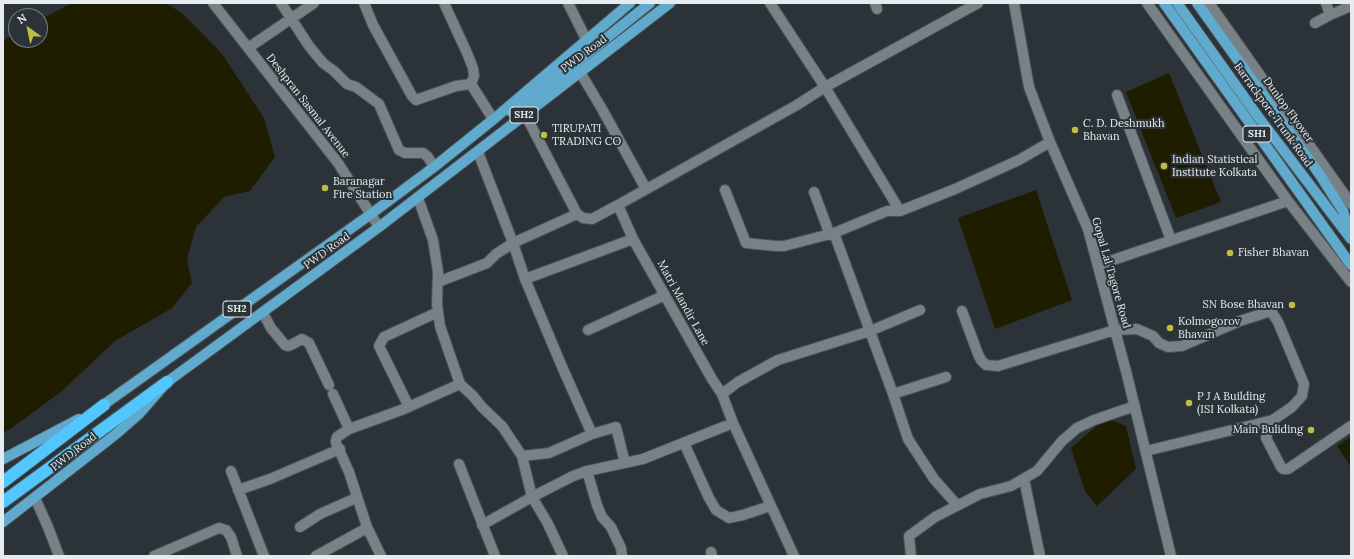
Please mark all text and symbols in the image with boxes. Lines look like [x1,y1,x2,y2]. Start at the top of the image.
north arrow [8,8,48,48]
text: N [15,11,29,27]
street label: PWD Road [558,32,610,76]
street label: Deshpran Sasmal Avenue [263,51,353,161]
street label: Barrackpore Trunk Road [1231,60,1315,170]
street label: Dunlop Flyover [1260,75,1316,145]
road number: SH2 [510,107,538,123]
place label: C. D. Deshmukh Bhavan [1083,117,1165,143]
place label: TIRUPATI TRADING CO [552,122,621,148]
marker: C. D. Deshmukh Bhavan [1070,125,1080,135]
road number: SH1 [1243,126,1271,142]
marker: TIRUPATI TRADING CO [539,130,549,140]
place label: Indian Statistical Institute Kolkata [1172,153,1258,179]
marker: Indian Statistical Institute Kolkata [1159,161,1169,171]
place label: Baranagar Fire Station [333,175,392,201]
marker: Baranagar Fire Station [320,183,330,193]
street label: Gopal Lal Tagore Road [1089,216,1133,330]
street label: PWD Road [301,230,353,272]
place label: Fisher Bhavan [1238,246,1309,260]
marker: Fisher Bhavan [1225,248,1235,258]
street label: Matri Mandir Lane [654,258,712,348]
place label: SN Bose Bhavan [1203,298,1284,312]
marker: SN Bose Bhavan [1287,300,1297,310]
road number: SH2 [223,301,251,317]
place label: Kolmogorov Bhavan [1178,315,1240,341]
marker: Kolmogorov Bhavan [1165,323,1175,333]
place label: P J A Building (ISI Kolkata) [1197,390,1265,416]
marker: P J A Building (ISI Kolkata) [1184,398,1194,408]
place label: Main Buliding [1233,423,1303,437]
marker: Main Buliding [1306,425,1316,435]
street label: PWD Road [49,430,99,474]

